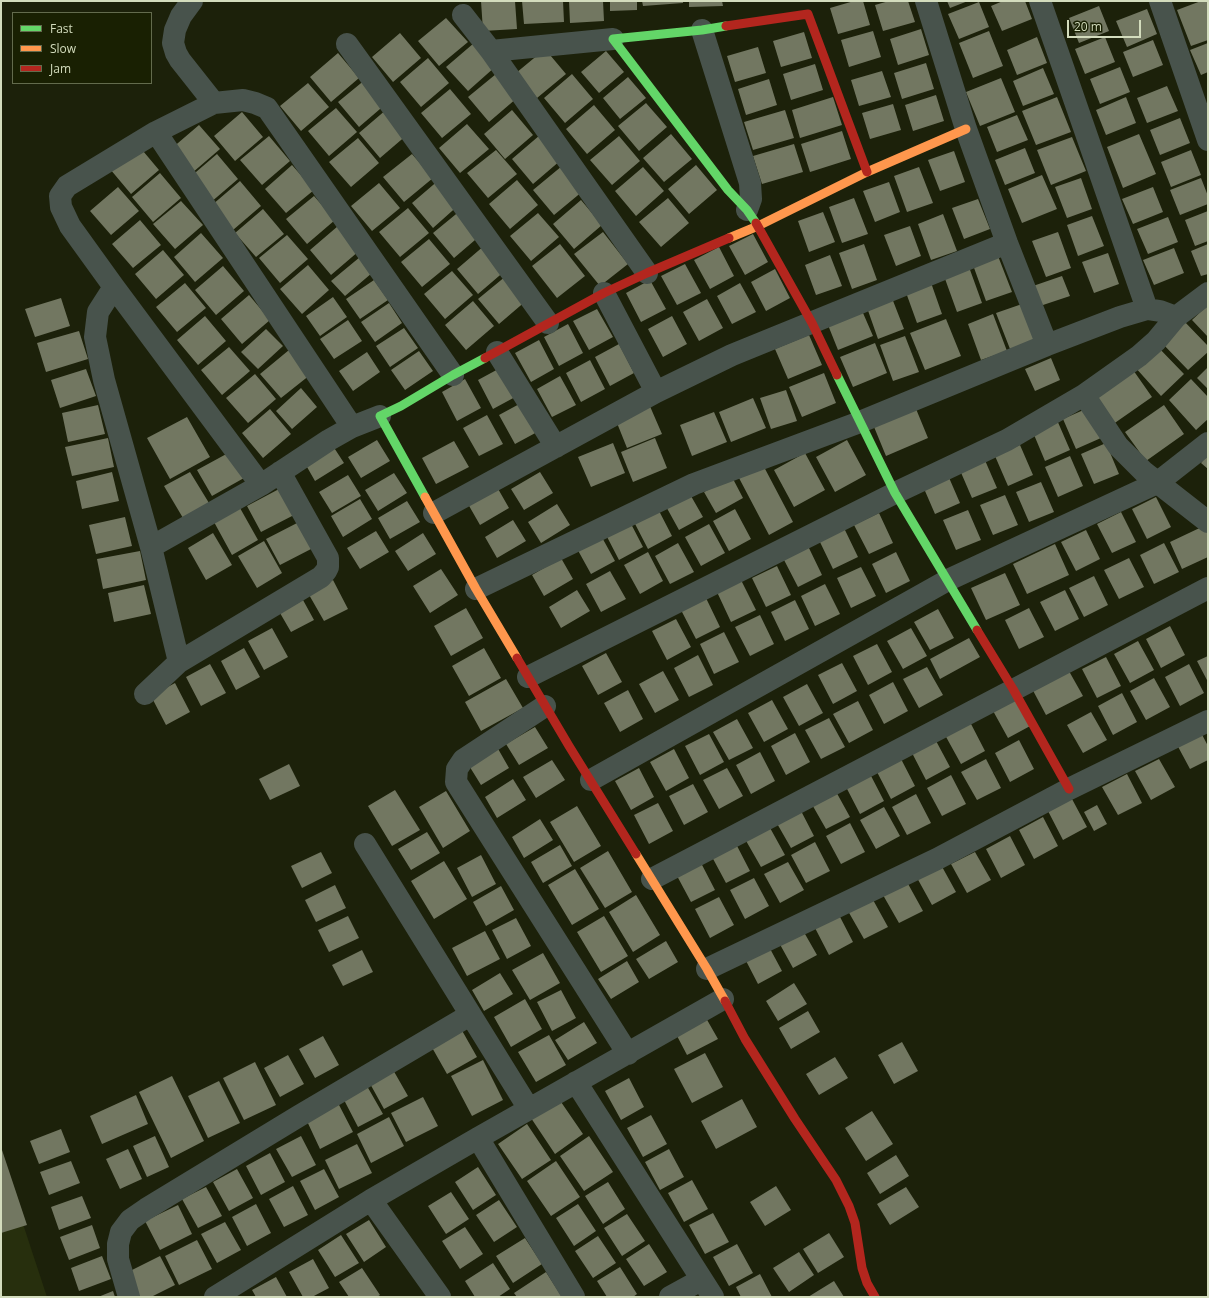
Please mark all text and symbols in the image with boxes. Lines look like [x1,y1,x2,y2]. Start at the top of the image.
legend [12,12,152,84]
scale bar [1069,12,1143,38]
text: 20 m [1074,18,1102,35]
text: Fast [50,20,73,37]
text: Slow [50,40,76,57]
text: Jam [50,60,71,77]

